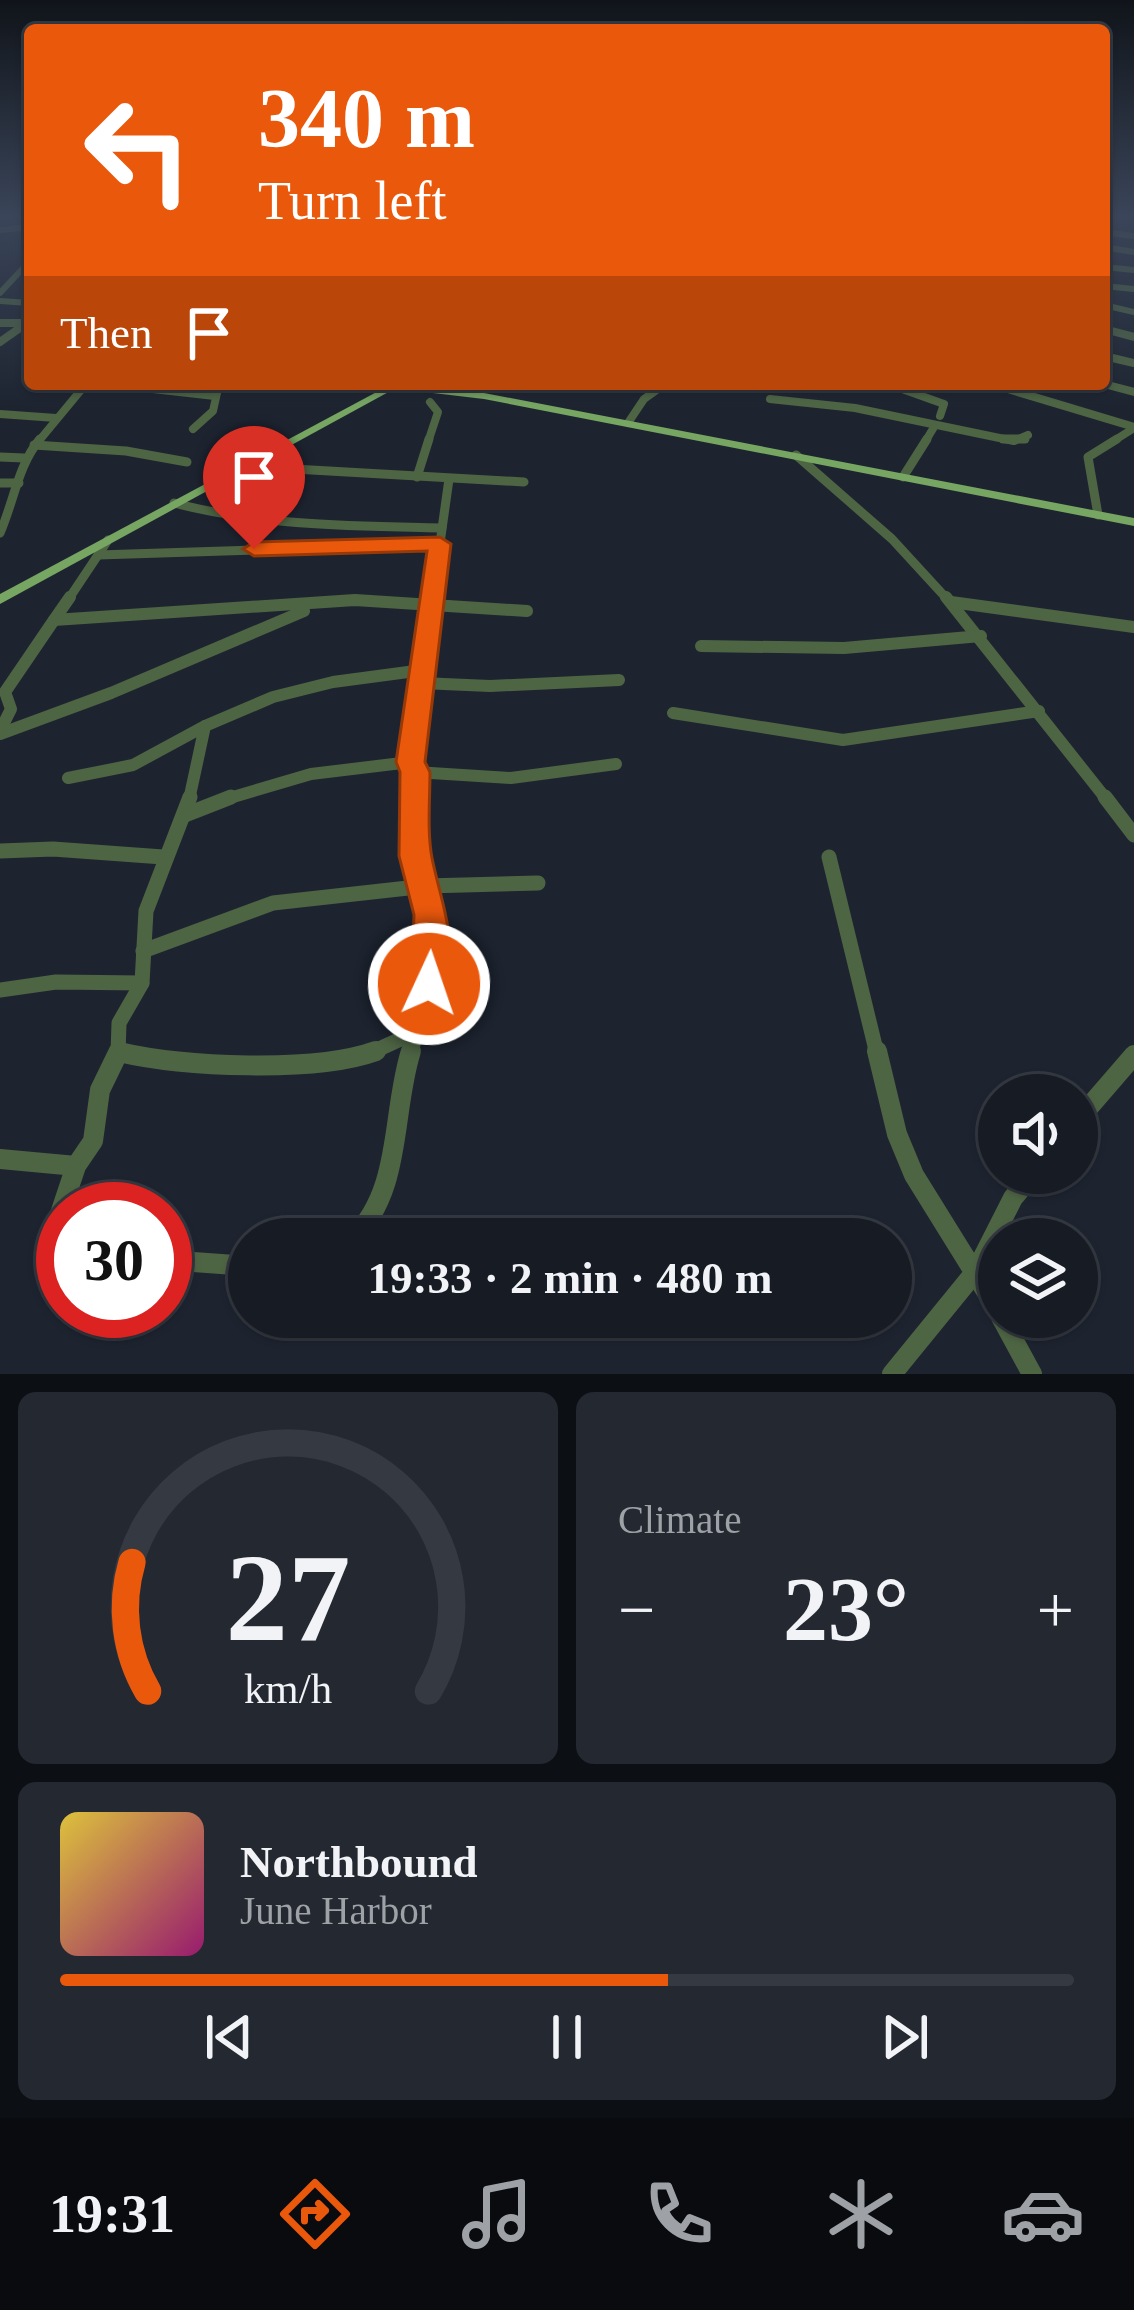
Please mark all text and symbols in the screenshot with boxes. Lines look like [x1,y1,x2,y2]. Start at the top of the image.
icon: left [60,72,216,228]
text: 340 m [258,72,475,165]
text: Turn left [258,171,447,231]
icon: arrive [176,300,242,366]
text: Then [60,308,152,358]
pin [203,426,305,549]
icon: arrive [221,444,287,510]
position arrow [366,921,492,1047]
map controls [978,1074,1098,1338]
button: sound [978,1074,1098,1194]
speed limit sign: 30 [36,1182,192,1338]
button: layers [978,1218,1098,1338]
text: 19:33 · 2 min · 480 m [368,1253,773,1303]
text: Climate [618,1498,741,1541]
text: 27 [226,1529,350,1667]
text: 23° [783,1560,909,1659]
text: − [618,1573,655,1646]
text: + [1037,1573,1074,1646]
text: km/h [244,1665,332,1712]
text: Northbound [240,1837,478,1887]
text: June Harbor [240,1889,432,1932]
icon: previous [196,2004,262,2070]
icon: pause [534,2004,600,2070]
icon: next [872,2004,938,2070]
icon: directions [273,2172,357,2256]
icon: music [455,2172,539,2256]
icon: phone [637,2172,721,2256]
icon: climate [819,2172,903,2256]
icon: car [1001,2172,1085,2256]
text: 19:31 [49,2184,175,2244]

